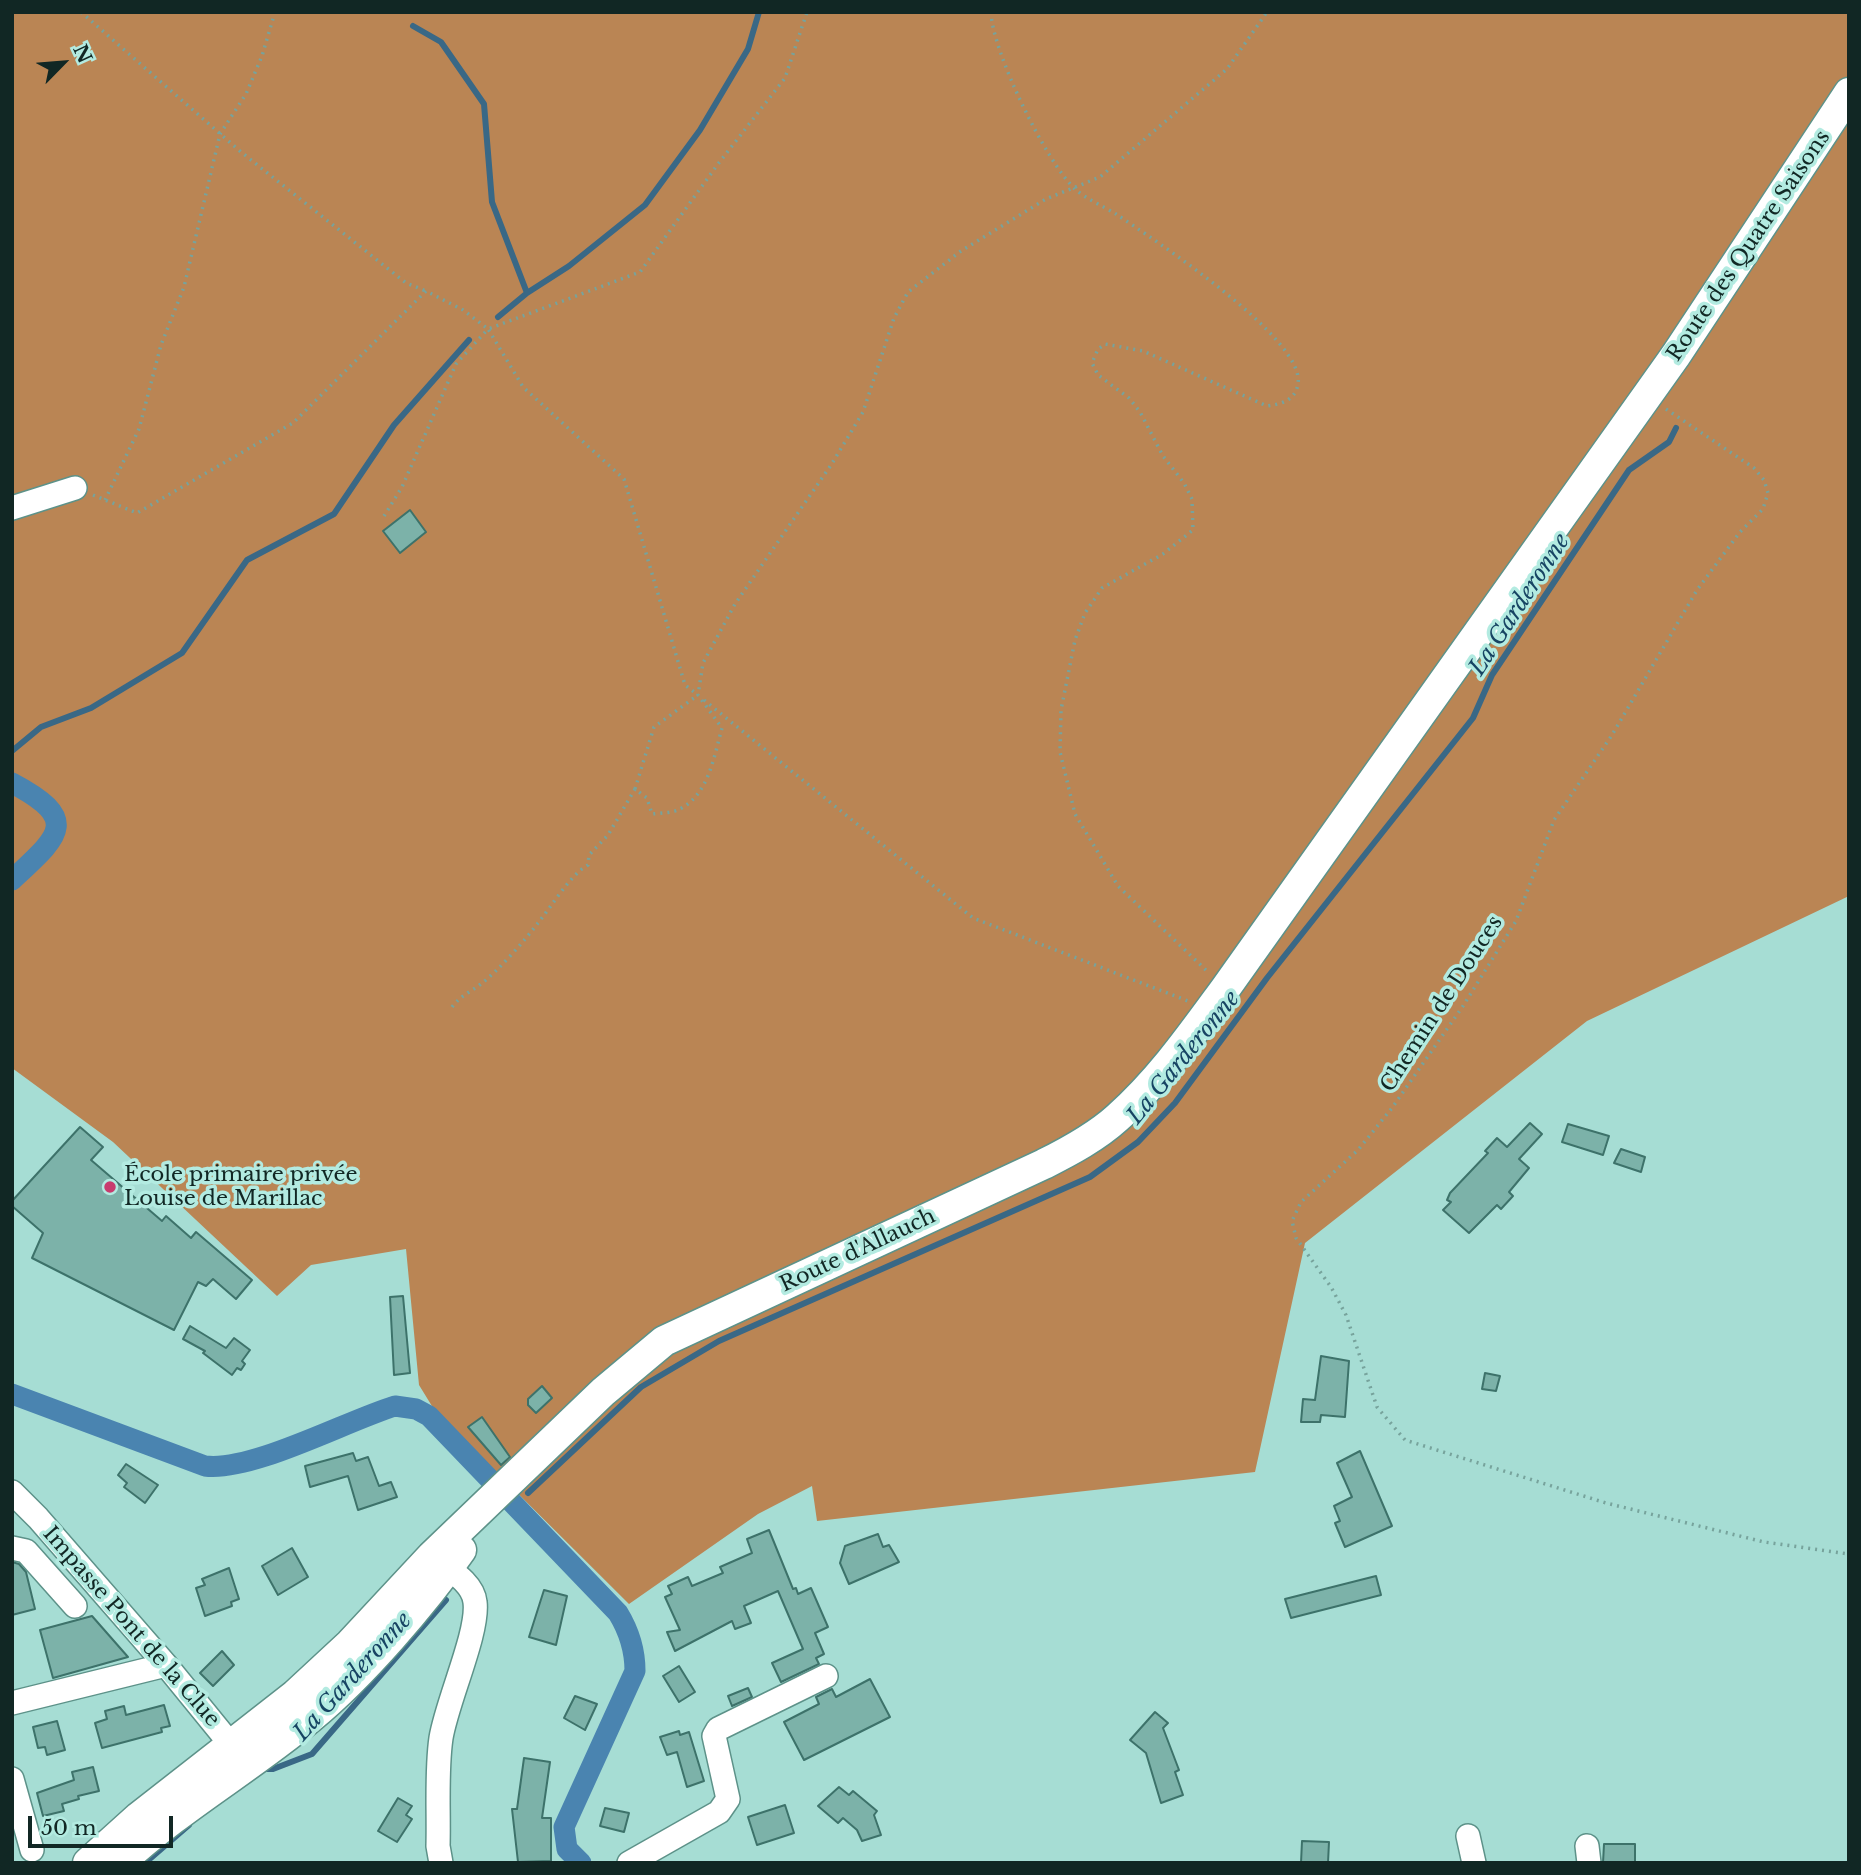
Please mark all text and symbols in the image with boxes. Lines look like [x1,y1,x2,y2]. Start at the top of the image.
north arrow [28,28,98,98]
text: N [68,41,97,67]
street label: Route des Quatre Saisons [1662,126,1836,366]
water label: La Garderonne [1464,529,1576,681]
street label: Chemin de Douces [1376,911,1508,1097]
water label: La Garderonne [1122,986,1246,1130]
place label: École primaire privée Louise de Marillac [124,1162,357,1212]
marker: École primaire privée Louise de Marillac [102,1179,118,1195]
street label: Route d'Allauch [776,1204,940,1298]
street label: Impasse Pont de la Clue [37,1522,225,1732]
water label: La Garderonne [288,1607,418,1747]
scale bar [32,1801,177,1845]
text: 50 m [41,1815,96,1841]

